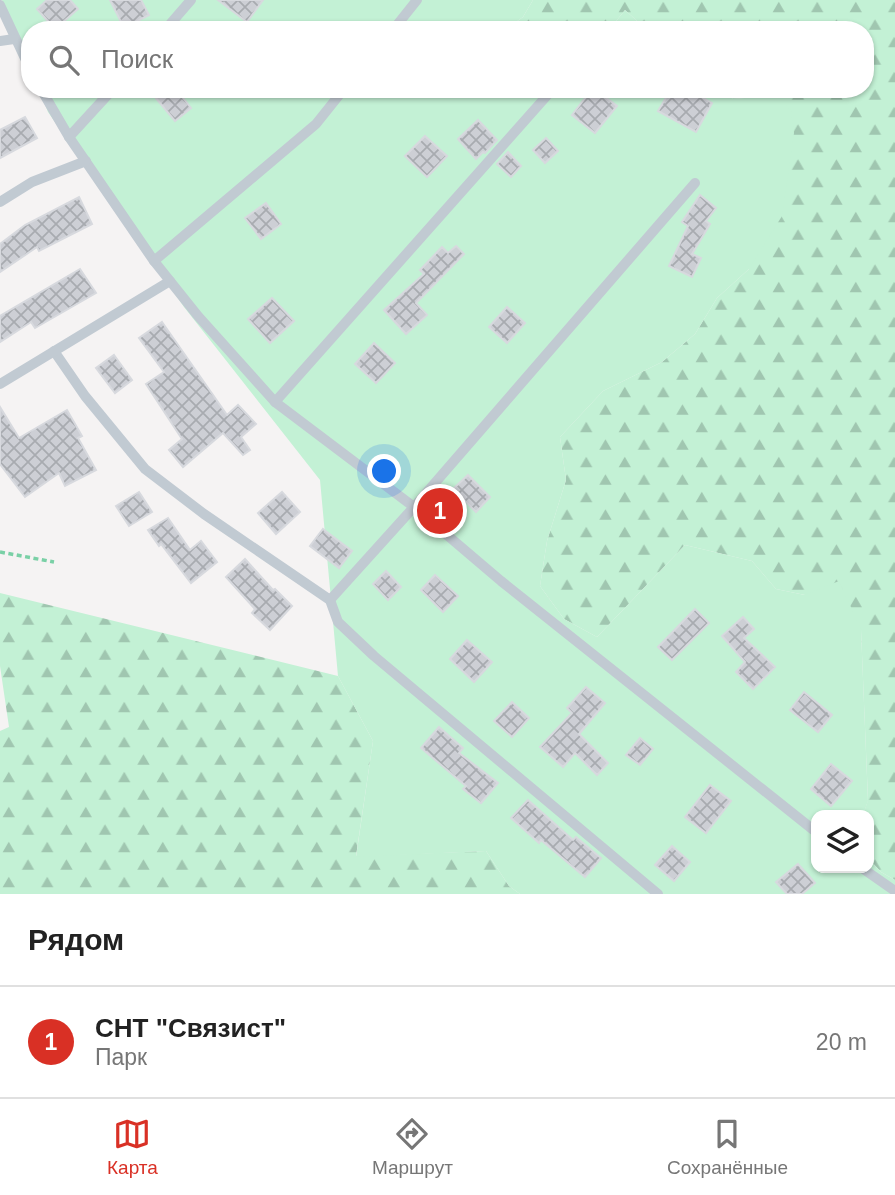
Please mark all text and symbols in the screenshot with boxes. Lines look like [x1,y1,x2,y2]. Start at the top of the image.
search box [21,21,874,98]
icon: search [45,41,83,79]
text: Поиск [101,44,173,74]
your location [367,454,401,488]
pin: 1 [417,485,463,537]
map controls [811,810,874,873]
button: layers [811,810,874,873]
text: Рядом [28,923,124,956]
text: СНТ "Связист" [95,1013,286,1043]
text: 1 [45,1029,57,1055]
text: 20 m [816,1029,867,1055]
text: Парк [95,1044,147,1070]
tab: Карта [107,1115,158,1179]
tab: Маршрут [372,1115,453,1179]
tab: Сохранённые [667,1115,788,1179]

